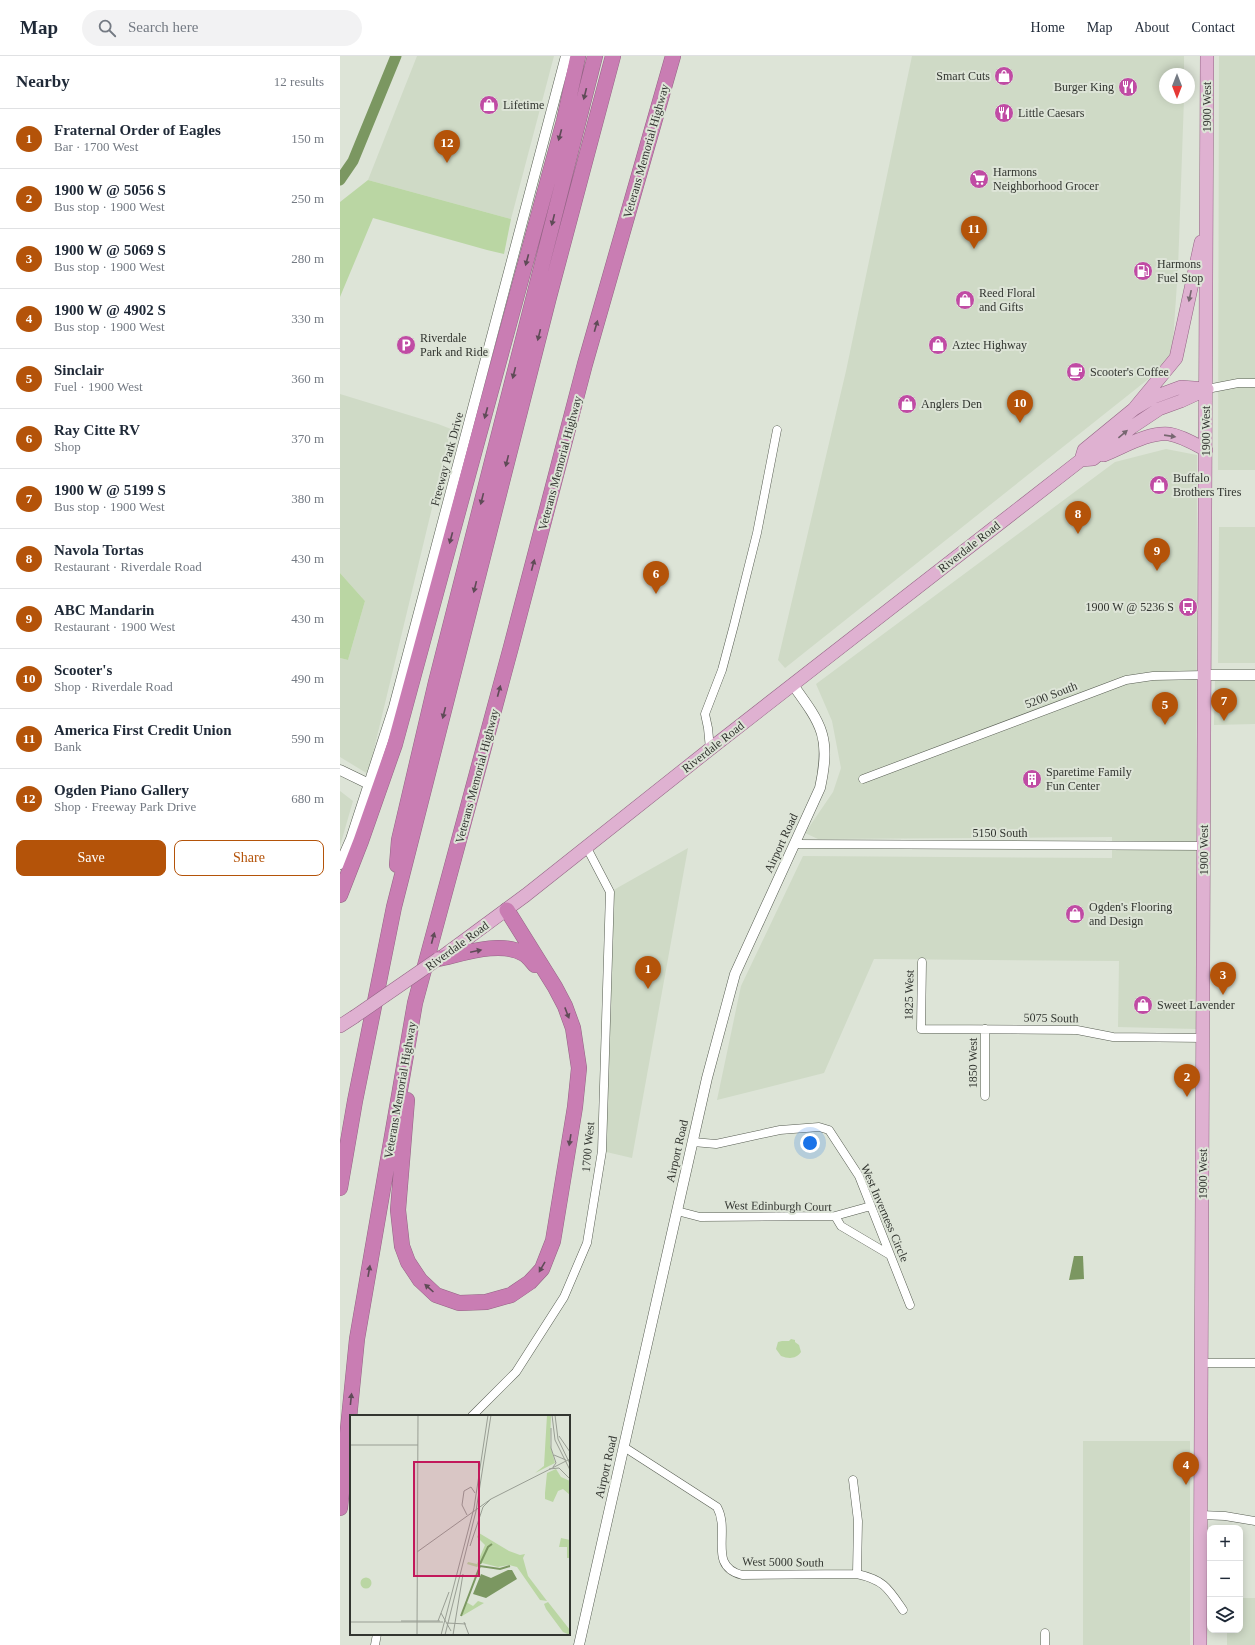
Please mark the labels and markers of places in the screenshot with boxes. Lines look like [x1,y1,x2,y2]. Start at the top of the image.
shop icon: Smart Cuts [993,65,1015,87]
place label: Smart Cuts [936,69,990,83]
restaurant icon: Burger King [1117,76,1139,98]
place label: Burger King [1054,80,1114,94]
shop icon: Lifetime [478,94,500,116]
place label: Lifetime [503,98,544,112]
restaurant icon: Little Caesars [993,102,1015,124]
place label: Little Caesars [1018,106,1085,120]
pin: 12 [434,130,460,163]
place label: Harmons Neighborhood Grocer [993,165,1099,193]
supermarket icon: Harmons Neighborhood Grocer [968,168,990,190]
pin: 11 [961,216,987,249]
place label: Harmons Fuel Stop [1157,257,1203,285]
fuel station icon: Harmons Fuel Stop [1132,260,1154,282]
place label: Reed Floral and Gifts [979,286,1036,314]
shop icon: Reed Floral and Gifts [954,289,976,311]
place label: Riverdale Park and Ride [420,331,488,359]
parking icon: Riverdale Park and Ride [395,334,417,356]
shop icon: Aztec Highway [927,334,949,356]
place label: Aztec Highway [952,338,1027,352]
cafe icon: Scooter's Coffee [1065,361,1087,383]
place label: Scooter's Coffee [1090,365,1169,379]
pin: 10 [1007,390,1033,423]
shop icon: Anglers Den [896,393,918,415]
place label: Anglers Den [921,397,982,411]
place label: Buffalo Brothers Tires [1173,471,1242,499]
shop icon: Buffalo Brothers Tires [1148,474,1170,496]
pin: 8 [1065,501,1091,534]
pin: 9 [1144,538,1170,571]
pin: 6 [643,561,669,594]
bus stop icon: 1900 W @ 5236 S [1177,596,1199,618]
place label: 1900 W @ 5236 S [1085,600,1174,614]
pin: 7 [1211,688,1237,721]
pin: 5 [1152,692,1178,725]
place label: Sparetime Family Fun Center [1046,765,1132,793]
building icon: Sparetime Family Fun Center [1021,768,1043,790]
place label: Ogden's Flooring and Design [1089,900,1172,928]
shop icon: Ogden's Flooring and Design [1064,903,1086,925]
pin: 1 [635,956,661,989]
pin: 3 [1210,962,1236,995]
shop icon: Sweet Lavender [1132,994,1154,1016]
place label: Sweet Lavender [1157,998,1235,1012]
pin: 2 [1174,1064,1200,1097]
pin: 4 [1173,1452,1199,1485]

